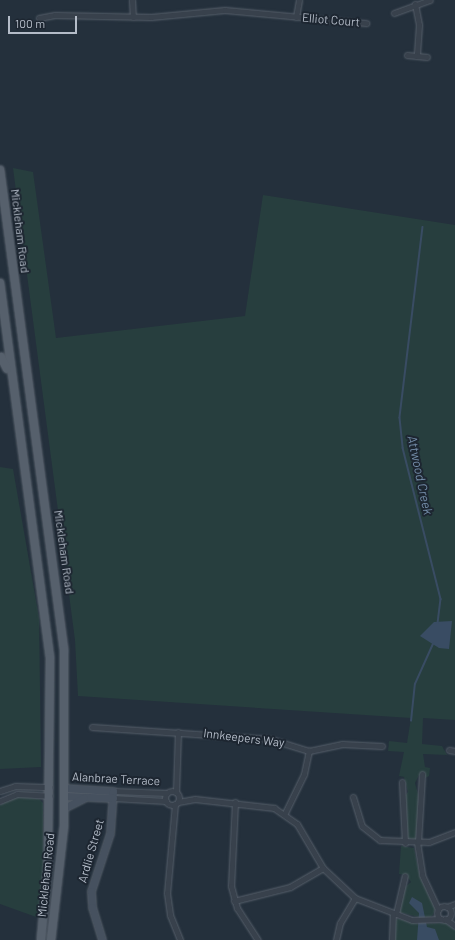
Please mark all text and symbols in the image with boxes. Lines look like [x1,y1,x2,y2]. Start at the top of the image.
scale bar [10,8,79,34]
street label: Elliot Court [301,10,361,30]
text: 100 m [15,16,45,30]
street label: Mickleham Road [8,188,32,274]
water label: Attwood Creek [404,434,436,516]
street label: Mickleham Road [51,509,77,595]
street label: Innkeepers Way [203,726,285,750]
street label: Alanbrae Terrace [72,769,160,789]
street label: Ardlie Street [75,818,107,884]
street label: Mickleham Road [34,832,58,918]

